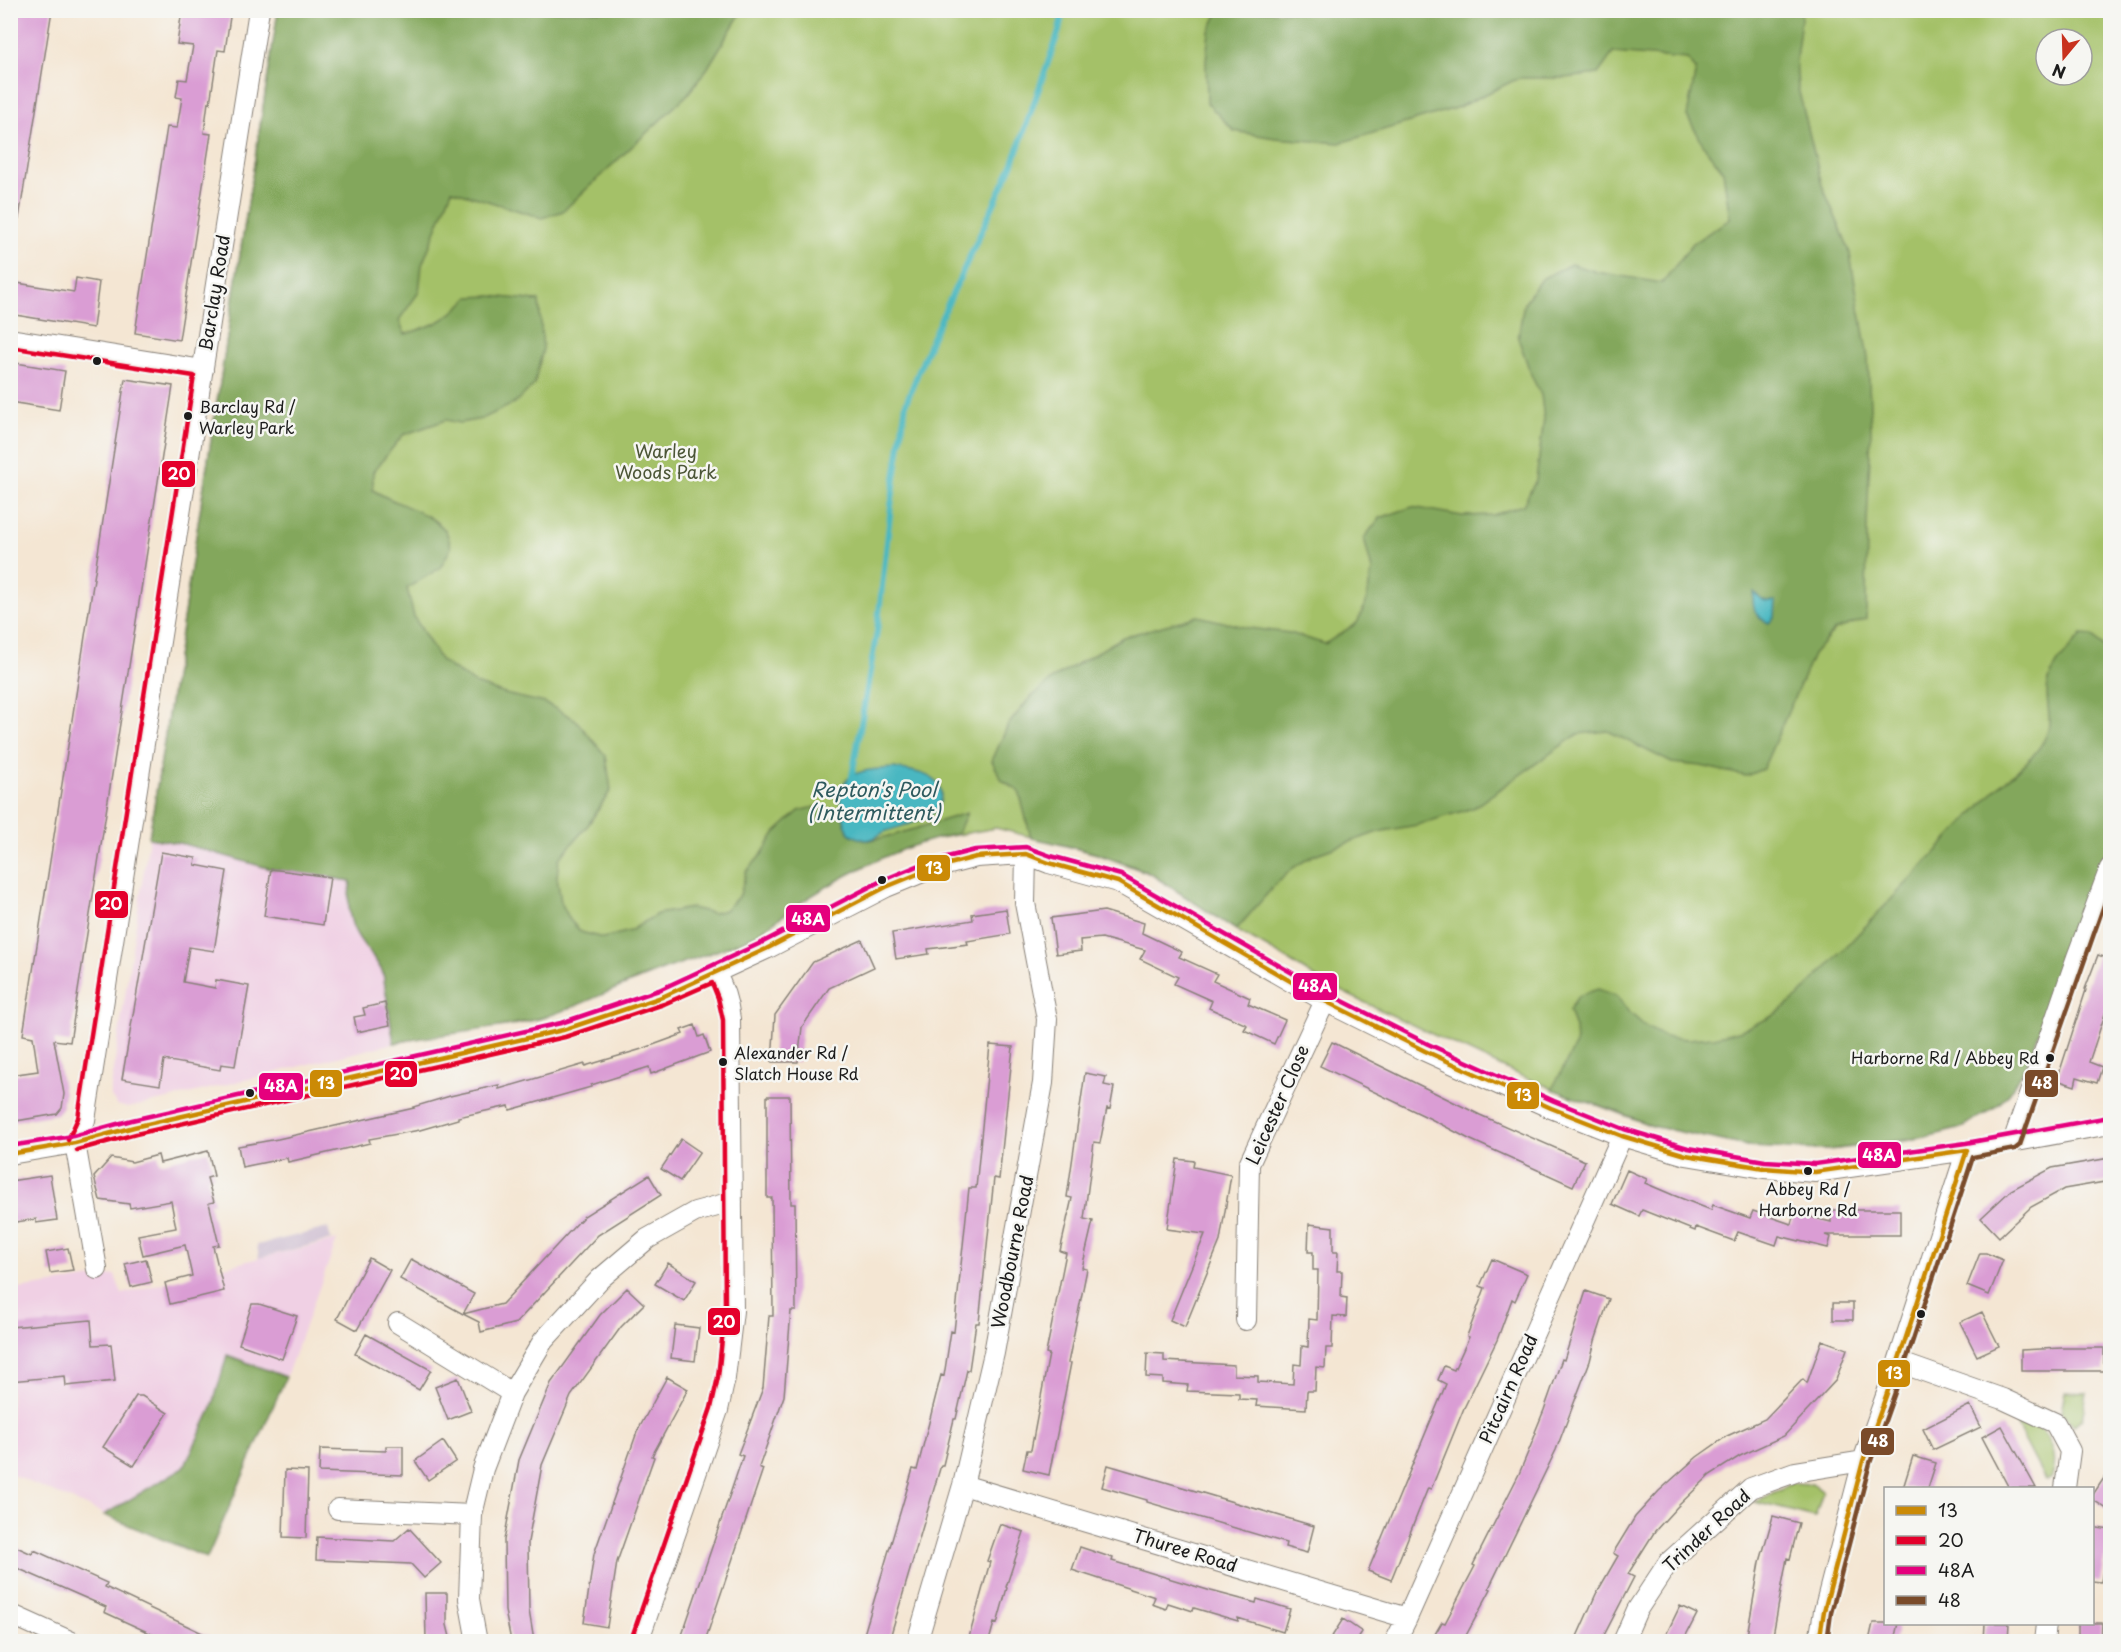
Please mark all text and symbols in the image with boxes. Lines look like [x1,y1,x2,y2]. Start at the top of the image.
north arrow [2034,27,2094,87]
text: N [2049,59,2069,86]
street label: Barclay Road [191,233,236,353]
unlabelled marker [91,355,103,367]
place label: Barclay Rd / Warley Park [199,394,296,439]
marker: Barclay Rd / Warley Park [182,410,194,422]
park label: Warley Woods Park [615,437,717,485]
line badge: 20 [161,460,196,488]
text: 20 [168,461,191,485]
water label: Repton's Pool (Intermittent) [807,774,942,827]
line badge: 13 [916,854,951,882]
text: 13 [925,855,943,879]
unlabelled marker [876,874,888,886]
line badge: 20 [94,890,129,919]
text: 20 [100,891,123,915]
line badge: 48A [785,904,831,933]
text: 48A [791,906,825,930]
line badge: 48A [1292,972,1338,1001]
text: 48A [1298,973,1332,997]
place label: Alexander Rd / Slatch House Rd [734,1040,859,1085]
street label: Leicester Close [1238,1040,1315,1169]
place label: Harborne Rd / Abbey Rd [1851,1045,2039,1069]
marker: Harborne Rd / Abbey Rd [2044,1052,2056,1064]
marker: Alexander Rd / Slatch House Rd [717,1056,729,1068]
line badge: 20 [384,1060,418,1088]
text: 20 [390,1061,413,1085]
line badge: 13 [309,1069,343,1098]
line badge: 48 [2024,1069,2059,1098]
text: 13 [317,1070,335,1094]
text: 48 [2031,1070,2053,1094]
line badge: 48A [258,1072,304,1101]
text: 48A [264,1073,298,1097]
line badge: 13 [1506,1081,1540,1110]
text: 13 [1514,1082,1532,1106]
unlabelled marker [244,1087,256,1099]
line badge: 48A [1857,1141,1902,1169]
text: 48A [1862,1142,1896,1166]
marker: Abbey Rd / Harborne Rd [1802,1165,1814,1177]
street label: Woodbourne Road [983,1173,1040,1331]
place label: Abbey Rd / Harborne Rd [1759,1176,1857,1221]
line badge: 20 [707,1307,741,1336]
unlabelled marker [1915,1308,1927,1320]
text: 20 [713,1309,736,1333]
street label: Pitcairn Road [1471,1329,1544,1448]
line badge: 13 [1877,1359,1911,1388]
text: 13 [1885,1360,1903,1384]
line badge: 48 [1860,1427,1895,1456]
text: 48 [1867,1428,1889,1452]
street label: Trinder Road [1656,1482,1756,1578]
legend [1884,1487,2094,1625]
text: 13 [1938,1496,1958,1523]
street label: Thuree Road [1130,1521,1241,1578]
text: 20 [1938,1526,1964,1553]
text: 48A [1938,1556,1975,1583]
text: 48 [1938,1586,1961,1613]

